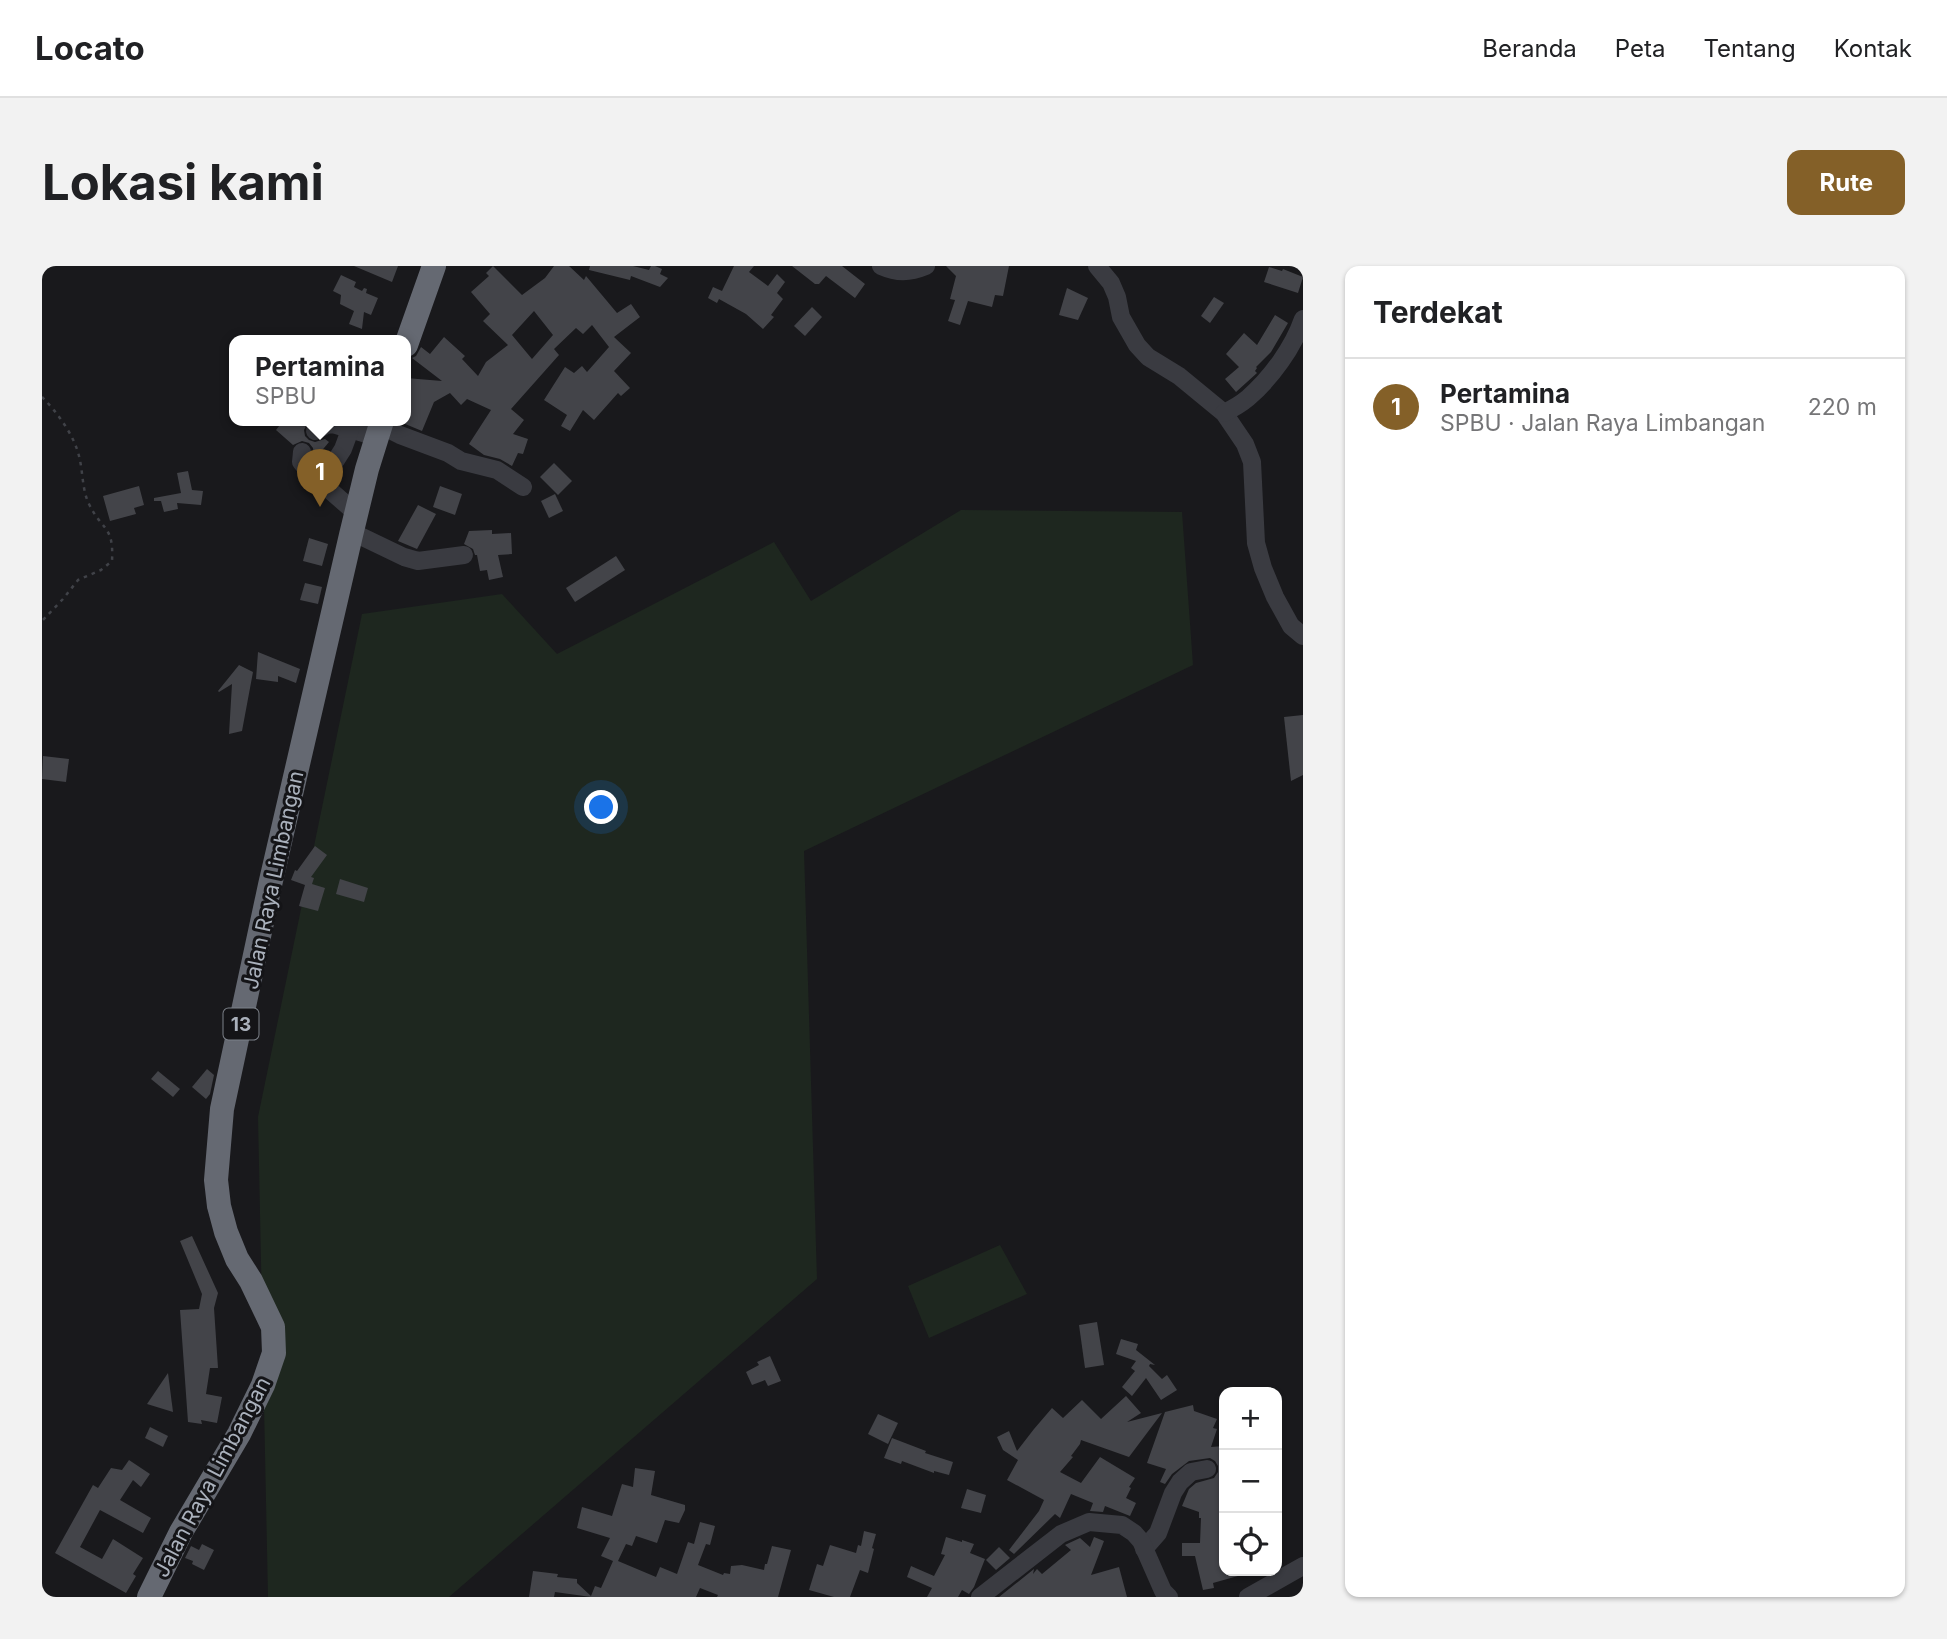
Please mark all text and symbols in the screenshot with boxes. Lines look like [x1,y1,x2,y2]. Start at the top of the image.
text: Locato [35,28,145,68]
text: Beranda [1482,34,1577,63]
text: Peta [1615,34,1665,63]
text: Tentang [1703,34,1796,63]
text: Kontak [1834,34,1912,63]
button: Rute [1787,150,1905,215]
text: Lokasi kami [42,153,324,212]
text: Terdekat [1373,294,1503,330]
popup [229,335,411,426]
text: Pertamina [255,351,385,382]
text: Pertamina [1440,378,1570,409]
text: SPBU [255,382,317,410]
text: 1 [1391,393,1401,421]
text: 220 m [1808,393,1877,421]
text: SPBU · Jalan Raya Limbangan [1440,409,1765,437]
pin: 1 [297,449,343,507]
street label: Jalan Raya Limbangan [238,768,308,992]
your location [584,790,618,824]
road number: 13 [224,1009,258,1040]
street label: Jalan Raya Limbangan [149,1373,275,1581]
map controls [1219,1387,1282,1576]
button: + [1219,1387,1282,1450]
button: − [1219,1450,1282,1513]
button: locate [1219,1513,1282,1576]

